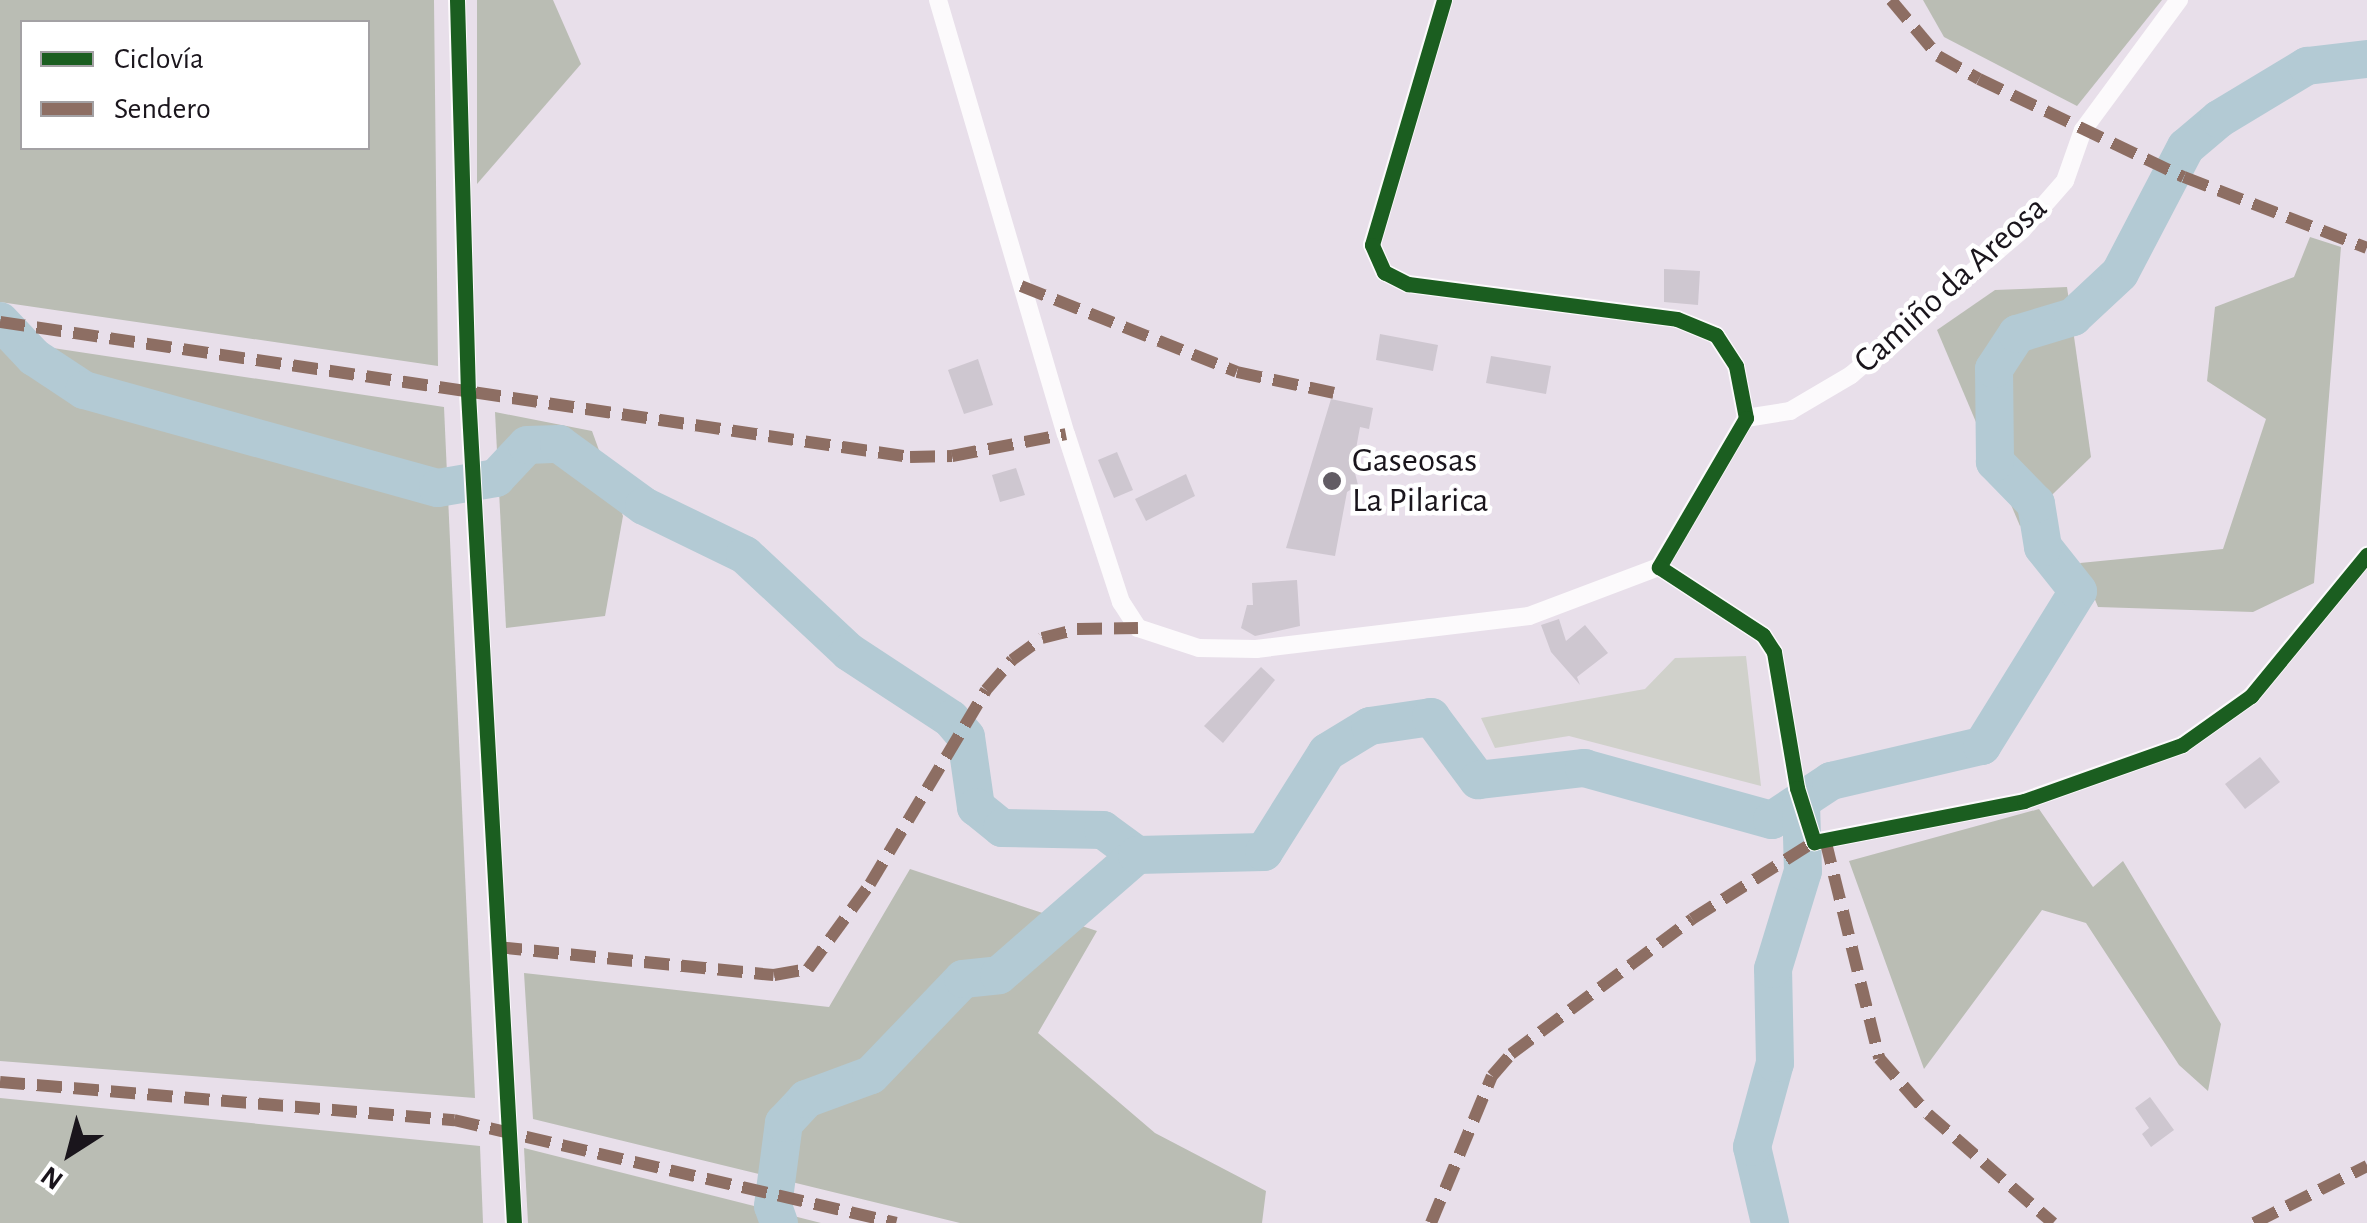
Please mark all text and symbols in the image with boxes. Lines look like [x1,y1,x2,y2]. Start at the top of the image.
legend [20,20,370,150]
text: Ciclovía [114,44,204,74]
text: Sendero [114,94,211,124]
street label: Camiño da Areosa [1846,187,2056,383]
place label: Gaseosas La Pilarica [1352,440,1489,522]
marker: Gaseosas La Pilarica [1321,470,1343,492]
north arrow [20,1103,120,1203]
text: N [36,1160,68,1194]

